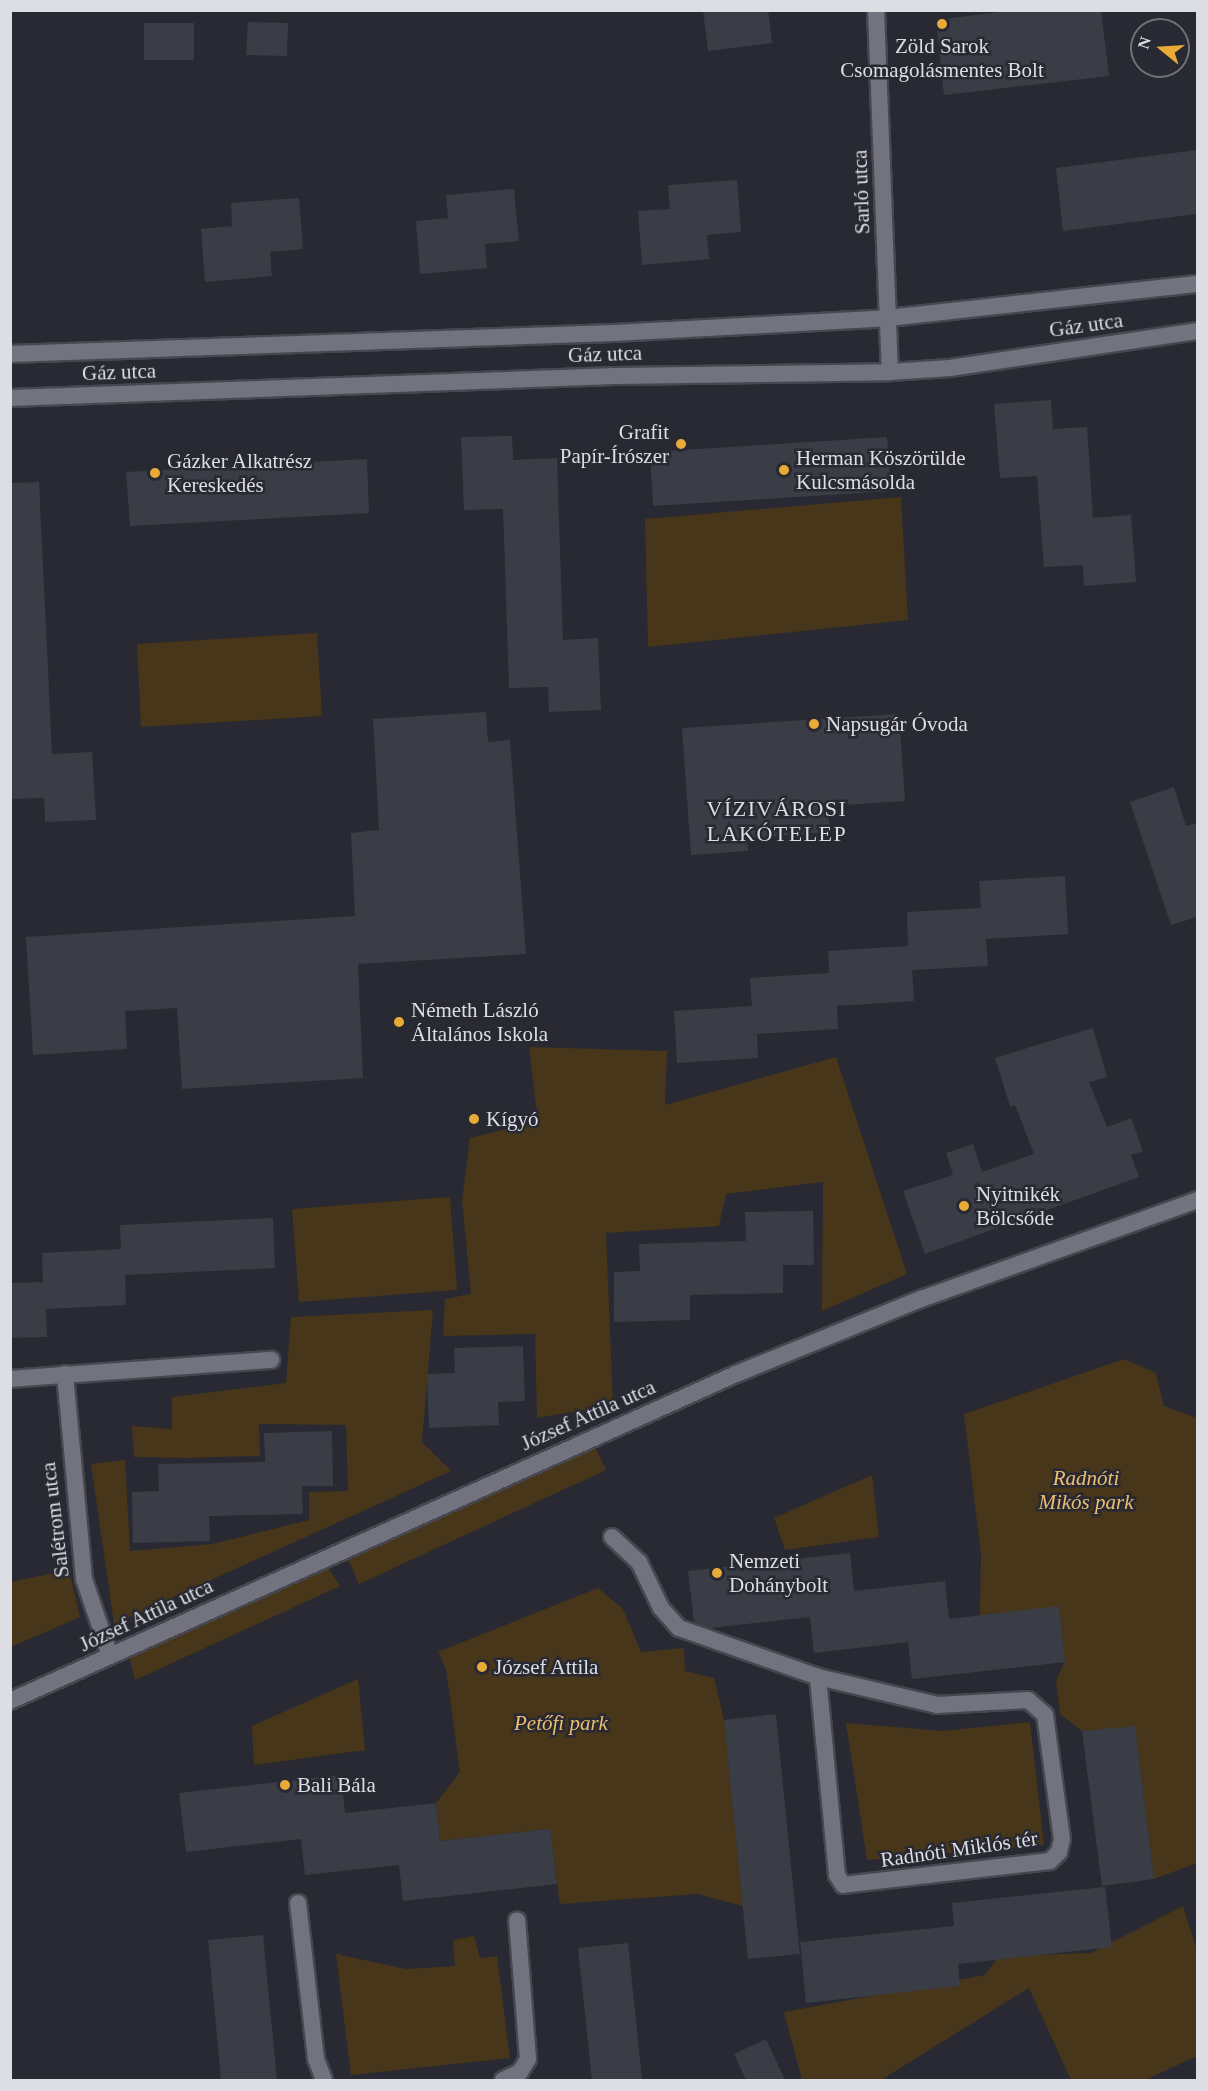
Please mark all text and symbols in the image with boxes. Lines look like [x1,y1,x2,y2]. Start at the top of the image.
marker: Zöld Sarok Csomagolásmentes Bolt [935,17,949,31]
north arrow [1130,18,1190,78]
place label: Zöld Sarok Csomagolásmentes Bolt [840,33,1044,83]
text: N [1134,35,1154,51]
street label: Sarló utca [847,149,875,235]
street label: Gáz utca [1048,307,1124,343]
street label: Gáz utca [568,340,642,368]
street label: Gáz utca [82,358,156,386]
place label: Grafit Papír-Írószer [560,419,669,469]
marker: Grafit Papír-Írószer [674,437,688,451]
place label: Herman Köszörülde Kulcsmásolda [796,445,966,495]
place label: Gázker Alkatrész Kereskedés [167,448,313,498]
marker: Herman Köszörülde Kulcsmásolda [777,463,791,477]
marker: Gázker Alkatrész Kereskedés [148,466,162,480]
place label: Napsugár Óvoda [826,711,968,737]
marker: Napsugár Óvoda [807,717,821,731]
district label: VÍZIVÁROSI LAKÓTELEP [707,795,847,846]
place label: Németh László Általános Iskola [411,997,548,1047]
marker: Németh László Általános Iskola [392,1015,406,1029]
place label: Kígyó [486,1106,538,1132]
marker: Kígyó [467,1112,481,1126]
place label: Nyitnikék Bölcsőde [976,1181,1060,1231]
marker: Nyitnikék Bölcsőde [957,1199,971,1213]
street label: József Attila utca [516,1374,660,1456]
street label: Salétrom utca [35,1461,75,1579]
park label: Radnóti Mikós park [1038,1465,1134,1515]
place label: Nemzeti Dohánybolt [729,1548,828,1598]
marker: Nemzeti Dohánybolt [710,1566,724,1580]
street label: József Attila utca [75,1573,217,1657]
place label: József Attila [494,1654,600,1680]
marker: József Attila [475,1660,489,1674]
park label: Petőfi park [514,1710,608,1736]
place label: Bali Bála [297,1772,376,1798]
marker: Bali Bála [278,1778,292,1792]
street label: Radnóti Miklós tér [879,1825,1039,1873]

